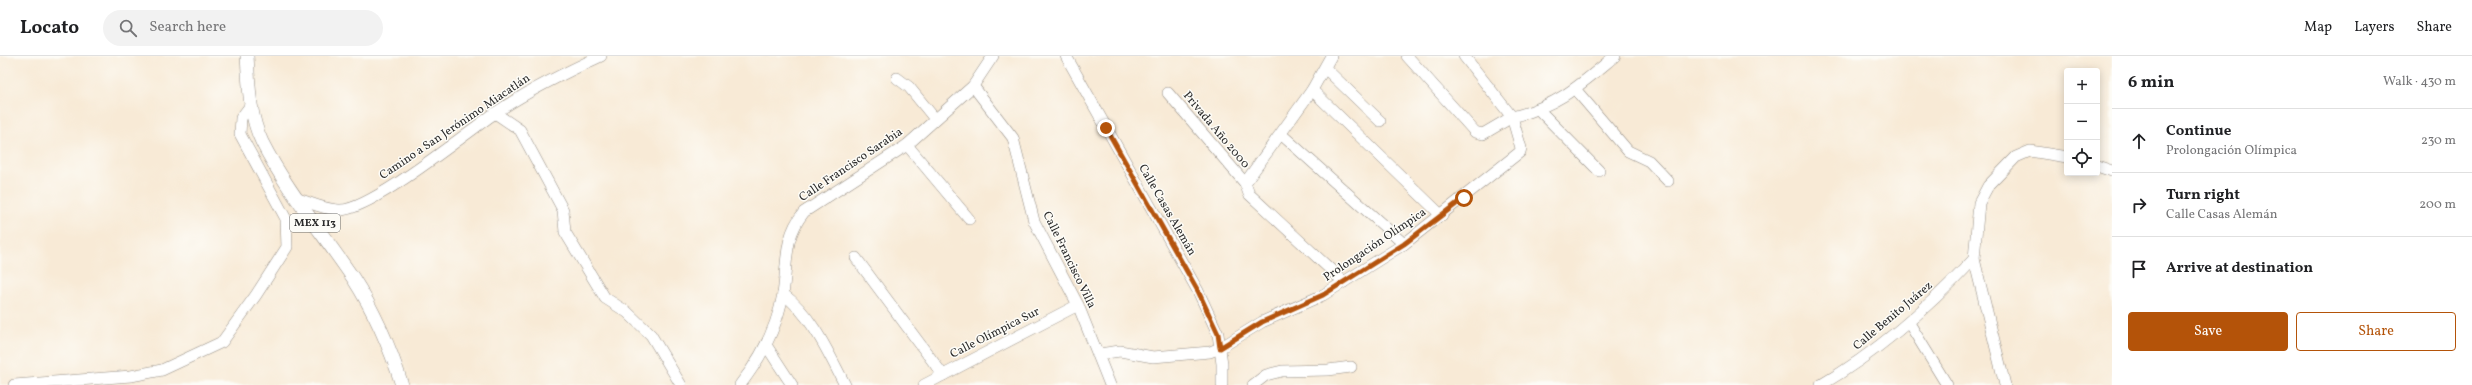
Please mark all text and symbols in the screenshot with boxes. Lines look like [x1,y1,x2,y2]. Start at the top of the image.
search box [103,10,383,46]
text: Locato [20,15,79,41]
icon: search [117,17,139,39]
text: Search here [149,17,226,38]
text: Map [2304,18,2332,37]
text: Layers [2354,18,2394,37]
text: Share [2416,18,2452,37]
map controls [2064,68,2100,176]
button: + [2064,68,2100,104]
street label: Camino a San Jerónimo Miacatlán [376,70,534,184]
text: 6 min [2128,71,2174,94]
text: Walk · 430 m [2383,73,2456,91]
street label: Privada Año 2000 [1179,88,1253,172]
button: − [2064,104,2100,140]
route end [1097,119,1115,137]
text: Continue [2166,121,2231,142]
street label: Calle Francisco Sarabia [796,124,906,206]
icon: ahead [2128,130,2150,152]
text: 230 m [2421,132,2456,150]
button: locate [2064,140,2100,176]
text: Prolongación Olímpica [2166,142,2297,160]
street label: Calle Casas Alemán [1134,161,1200,259]
text: Turn right [2166,185,2240,206]
route start [1455,189,1473,207]
icon: right [2128,194,2150,216]
text: 200 m [2419,196,2456,214]
street label: Prolongación Olímpica [1320,205,1430,285]
text: Calle Casas Alemán [2166,206,2278,224]
street label: Calle Francisco Villa [1039,209,1099,311]
road number: MEX 113 [290,214,340,232]
icon: arrive [2128,258,2150,280]
text: Arrive at destination [2166,258,2313,279]
street label: Calle Benito Juárez [1850,278,1936,354]
street label: Calle Olímpica Sur [948,304,1042,362]
button: Save [2128,312,2288,351]
button: Share [2296,312,2456,351]

